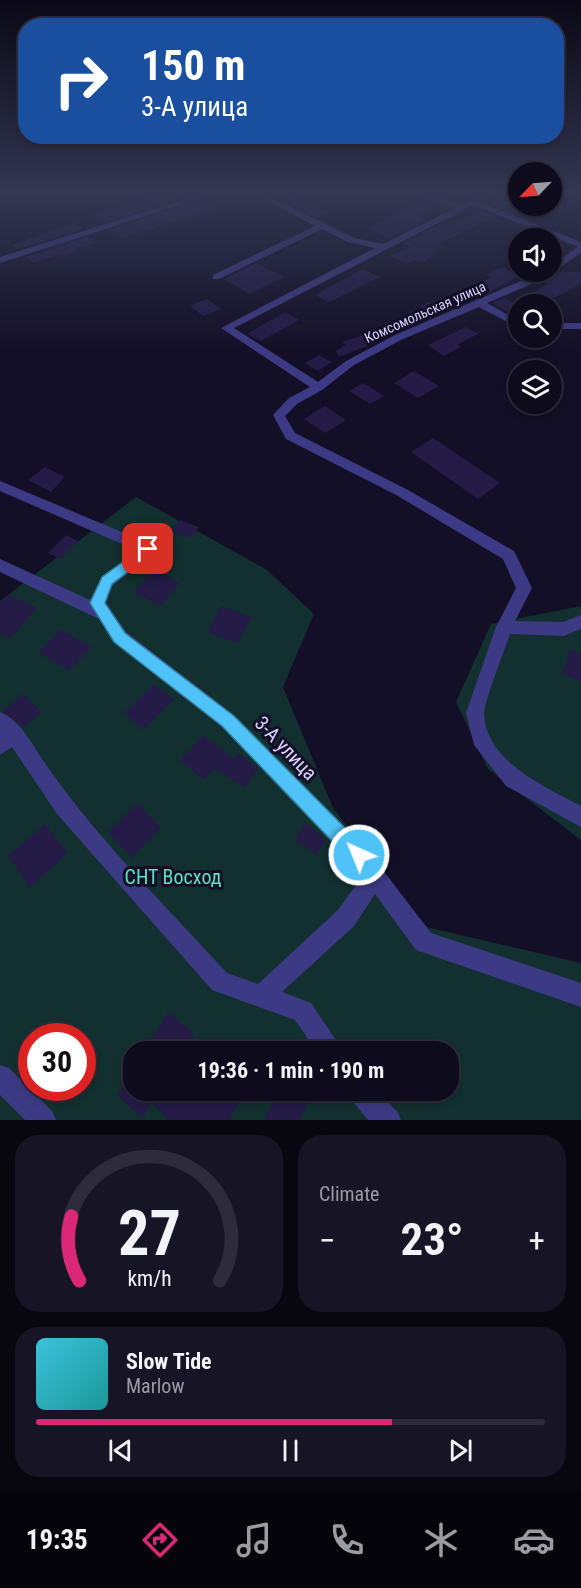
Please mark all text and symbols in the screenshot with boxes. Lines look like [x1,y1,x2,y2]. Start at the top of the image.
text: 150 m [141,41,246,90]
icon: right [42,42,120,120]
text: 3-А улица [141,91,248,123]
north arrow [508,162,562,216]
map controls [508,162,562,414]
button: sound [508,228,562,282]
street label: Комсомольская улица [362,278,488,346]
button: search [508,294,562,348]
button: layers [508,360,562,414]
pin [122,523,173,574]
icon: arrive [131,532,164,565]
street label: 3-А улица [250,711,322,785]
position arrow [327,823,391,887]
park label: СНТ Восход [125,865,222,889]
speed limit sign: 30 [18,1023,96,1101]
text: 19:36 · 1 min · 190 m [198,1058,384,1083]
text: Climate [319,1182,379,1206]
text: 27 [117,1197,181,1270]
text: 23° [401,1213,464,1266]
text: − [319,1221,336,1260]
text: + [529,1221,545,1260]
text: km/h [127,1266,171,1291]
text: Slow Tide [126,1349,212,1374]
text: Marlow [126,1374,184,1398]
icon: previous [104,1434,137,1467]
icon: pause [274,1434,307,1467]
icon: next [444,1434,477,1467]
icon: directions [139,1519,181,1561]
icon: music [233,1519,275,1561]
icon: phone [326,1519,368,1561]
icon: climate [420,1519,462,1561]
icon: car [513,1519,555,1561]
text: 19:35 [26,1524,88,1556]

